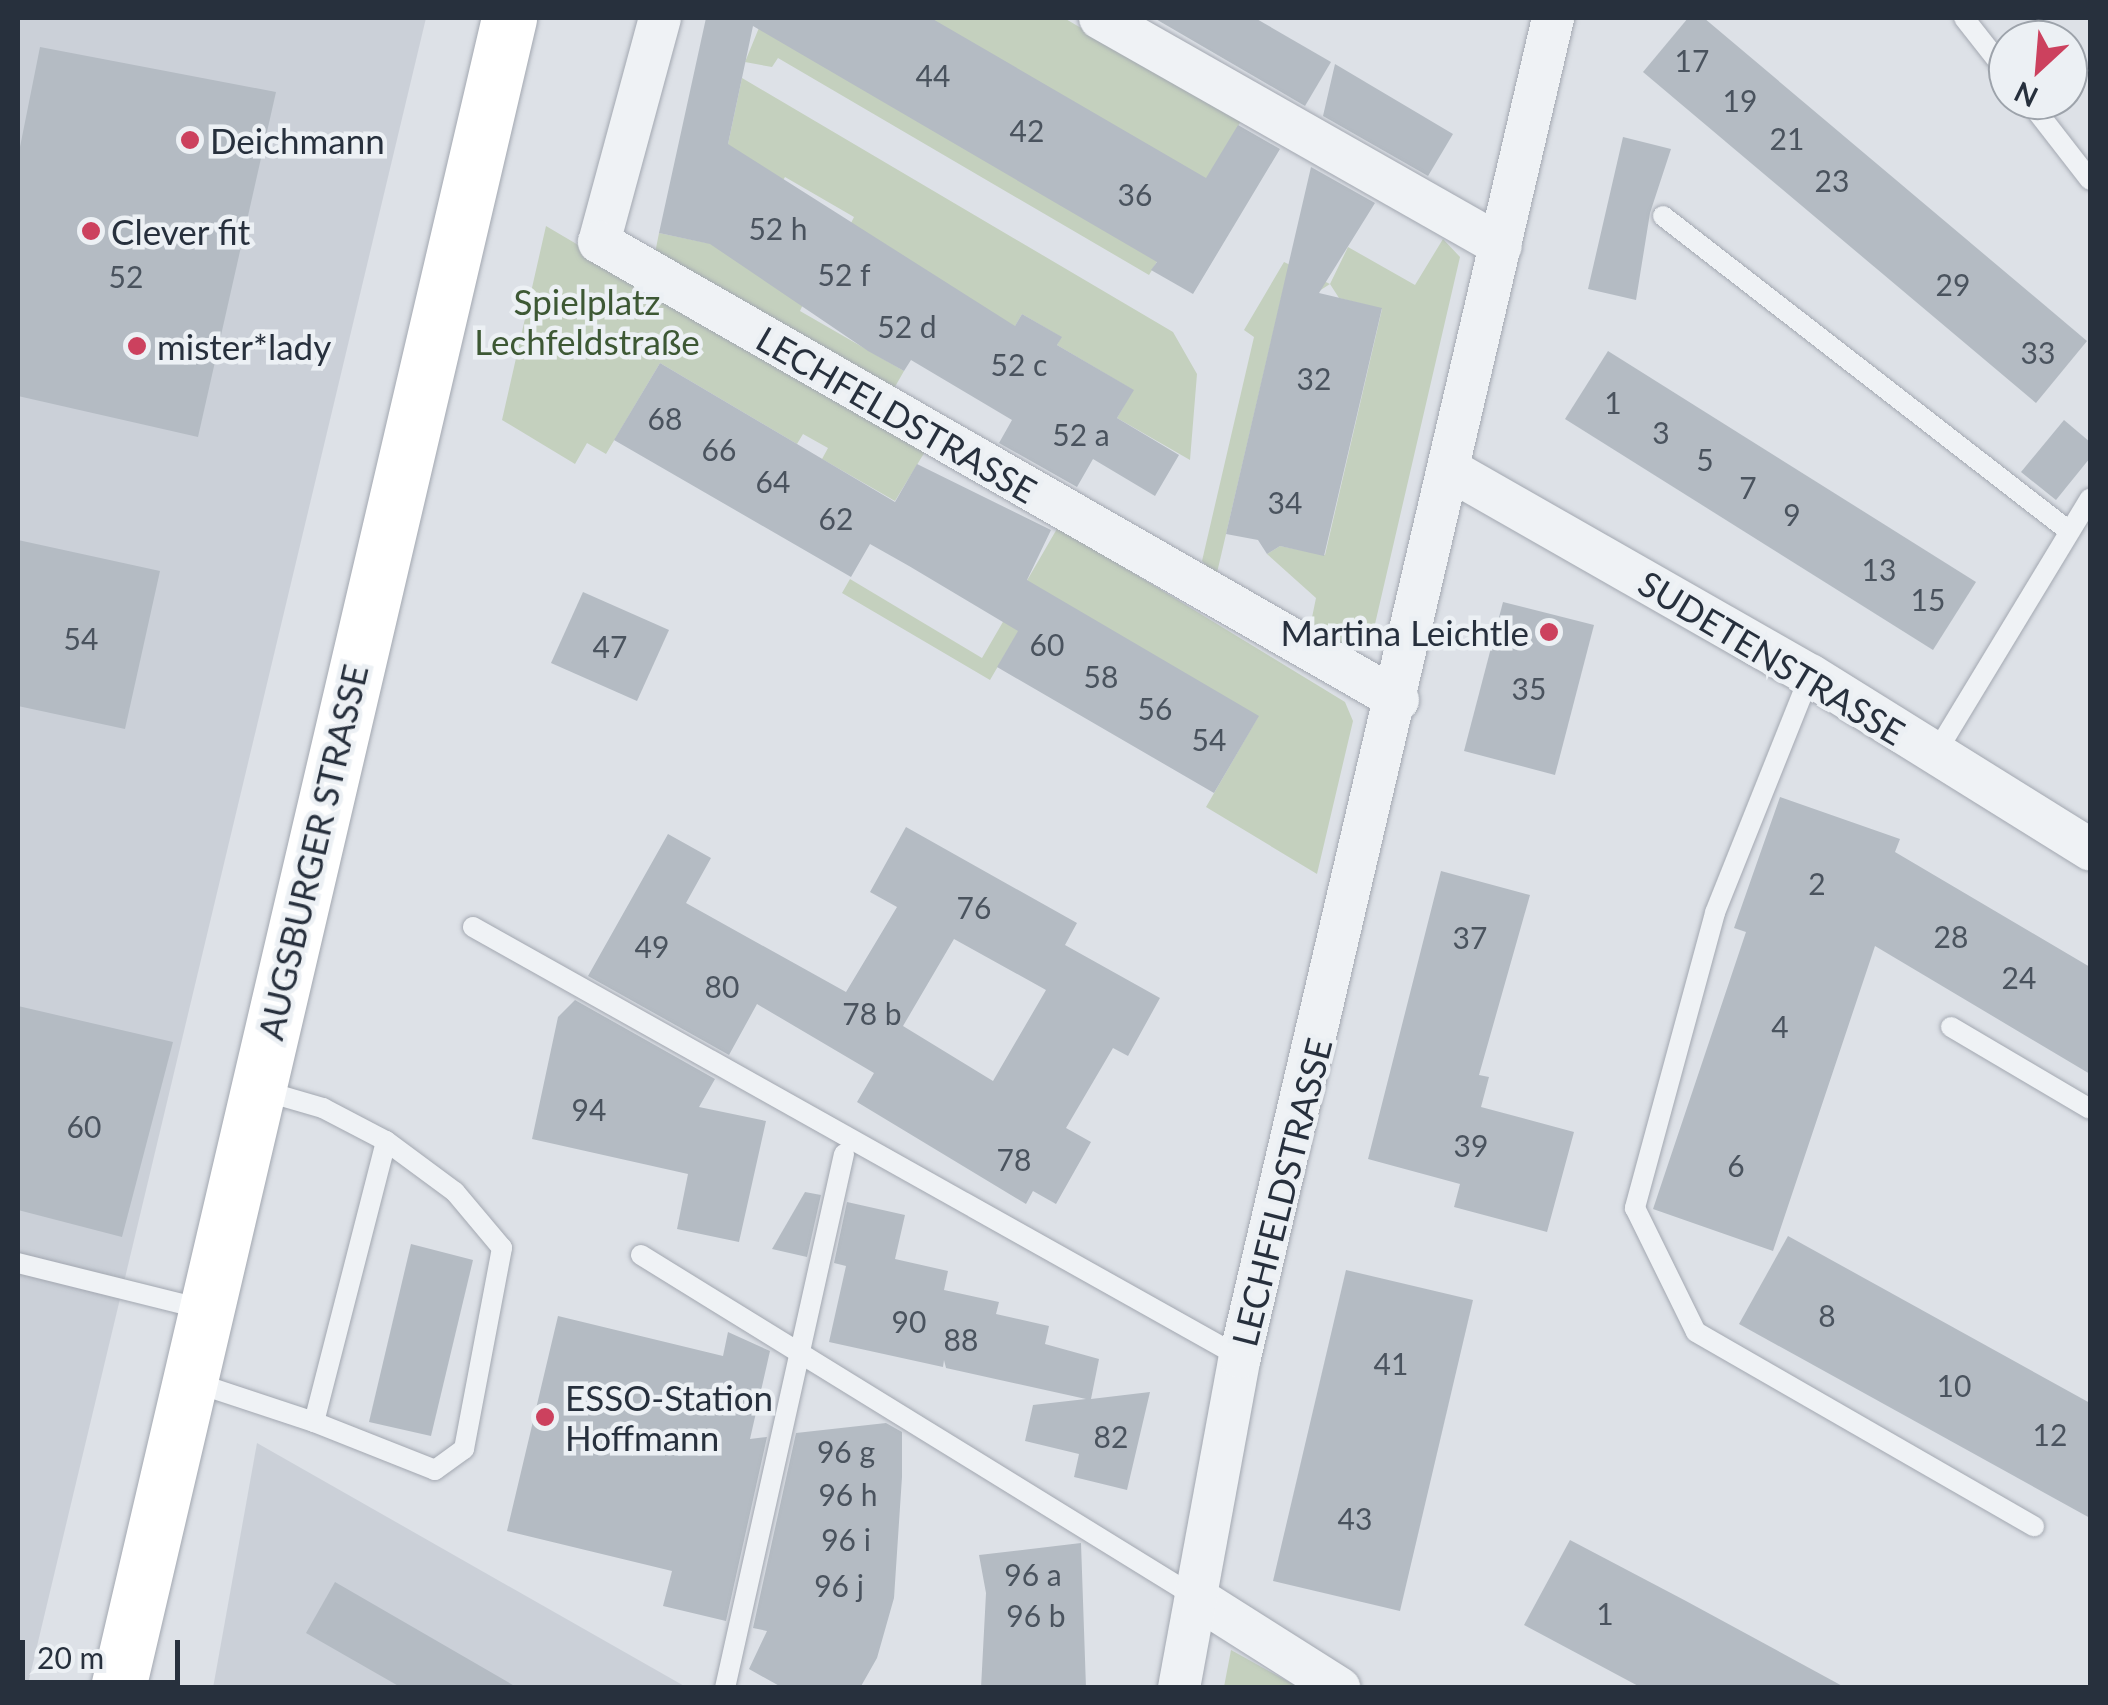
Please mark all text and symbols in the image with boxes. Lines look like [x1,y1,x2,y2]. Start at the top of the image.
north arrow [1988,20,2088,120]
house number: 17 [1675,42,1709,78]
house number: 44 [916,57,950,93]
text: N [2009,75,2043,115]
house number: 19 [1723,82,1757,118]
house number: 42 [1010,112,1044,148]
place label: Deichmann [210,119,385,161]
house number: 21 [1770,120,1804,156]
marker: Deichmann [179,129,201,151]
house number: 23 [1815,162,1849,198]
house number: 36 [1118,176,1152,212]
place label: Clever fit [111,210,251,252]
house number: 52 h [748,210,808,246]
marker: Clever fit [80,220,102,242]
house number: 52 f [818,256,870,292]
house number: 52 [109,258,143,294]
house number: 29 [1936,266,1970,302]
park label: Spielplatz Lechfeldstraße [474,280,700,362]
house number: 52 d [877,308,937,344]
street label: LECHFELDSTRASSE [750,317,1044,511]
place label: mister*lady [157,325,331,367]
house number: 33 [2021,334,2055,370]
marker: mister*lady [126,335,148,357]
house number: 52 c [991,346,1047,382]
house number: 32 [1297,360,1331,396]
house number: 1 [1604,384,1622,420]
house number: 68 [648,400,682,436]
house number: 3 [1652,414,1670,450]
house number: 52 a [1052,416,1110,452]
house number: 66 [702,431,736,467]
house number: 5 [1696,441,1714,477]
house number: 64 [756,463,790,499]
house number: 7 [1739,469,1757,505]
house number: 34 [1268,484,1302,520]
house number: 9 [1783,496,1801,532]
house number: 62 [819,500,853,536]
house number: 13 [1862,551,1896,587]
street label: SUDETENSTRASSE [1631,561,1913,753]
house number: 15 [1911,581,1945,617]
place label: Martina Leichtle [1281,611,1529,653]
house number: 54 [64,620,98,656]
marker: Martina Leichtle [1538,621,1560,643]
house number: 60 [1030,626,1064,662]
house number: 47 [593,628,627,664]
house number: 58 [1084,658,1118,694]
street label: AUGSBURGER STRASSE [248,660,376,1044]
house number: 35 [1512,670,1546,706]
house number: 56 [1138,690,1172,726]
house number: 54 [1192,721,1226,757]
house number: 2 [1808,865,1826,901]
house number: 76 [957,889,991,925]
house number: 28 [1934,918,1968,954]
house number: 37 [1453,919,1487,955]
house number: 49 [635,928,669,964]
house number: 24 [2002,959,2036,995]
house number: 80 [705,968,739,1004]
house number: 78 b [842,995,902,1031]
house number: 4 [1771,1008,1789,1044]
street label: LECHFELDSTRASSE [1222,1034,1340,1350]
house number: 94 [572,1091,606,1127]
house number: 60 [67,1108,101,1144]
house number: 39 [1454,1127,1488,1163]
house number: 78 [997,1141,1031,1177]
house number: 6 [1727,1147,1745,1183]
house number: 8 [1818,1297,1836,1333]
house number: 90 [892,1303,926,1339]
house number: 88 [944,1321,978,1357]
house number: 41 [1374,1345,1408,1381]
house number: 10 [1937,1367,1971,1403]
place label: ESSO-Station Hoffmann [565,1376,773,1458]
marker: ESSO-Station Hoffmann [534,1406,556,1428]
house number: 12 [2033,1416,2067,1452]
house number: 82 [1094,1418,1128,1454]
house number: 96 g [817,1433,875,1469]
house number: 96 h [818,1476,878,1512]
house number: 43 [1338,1500,1372,1536]
house number: 96 i [821,1521,871,1557]
house number: 96 a [1004,1556,1062,1592]
house number: 96 j [814,1567,864,1603]
house number: 1 [1596,1595,1614,1631]
house number: 96 b [1006,1597,1066,1633]
scale bar [25,1620,185,1682]
text: 20 m [37,1639,104,1675]

